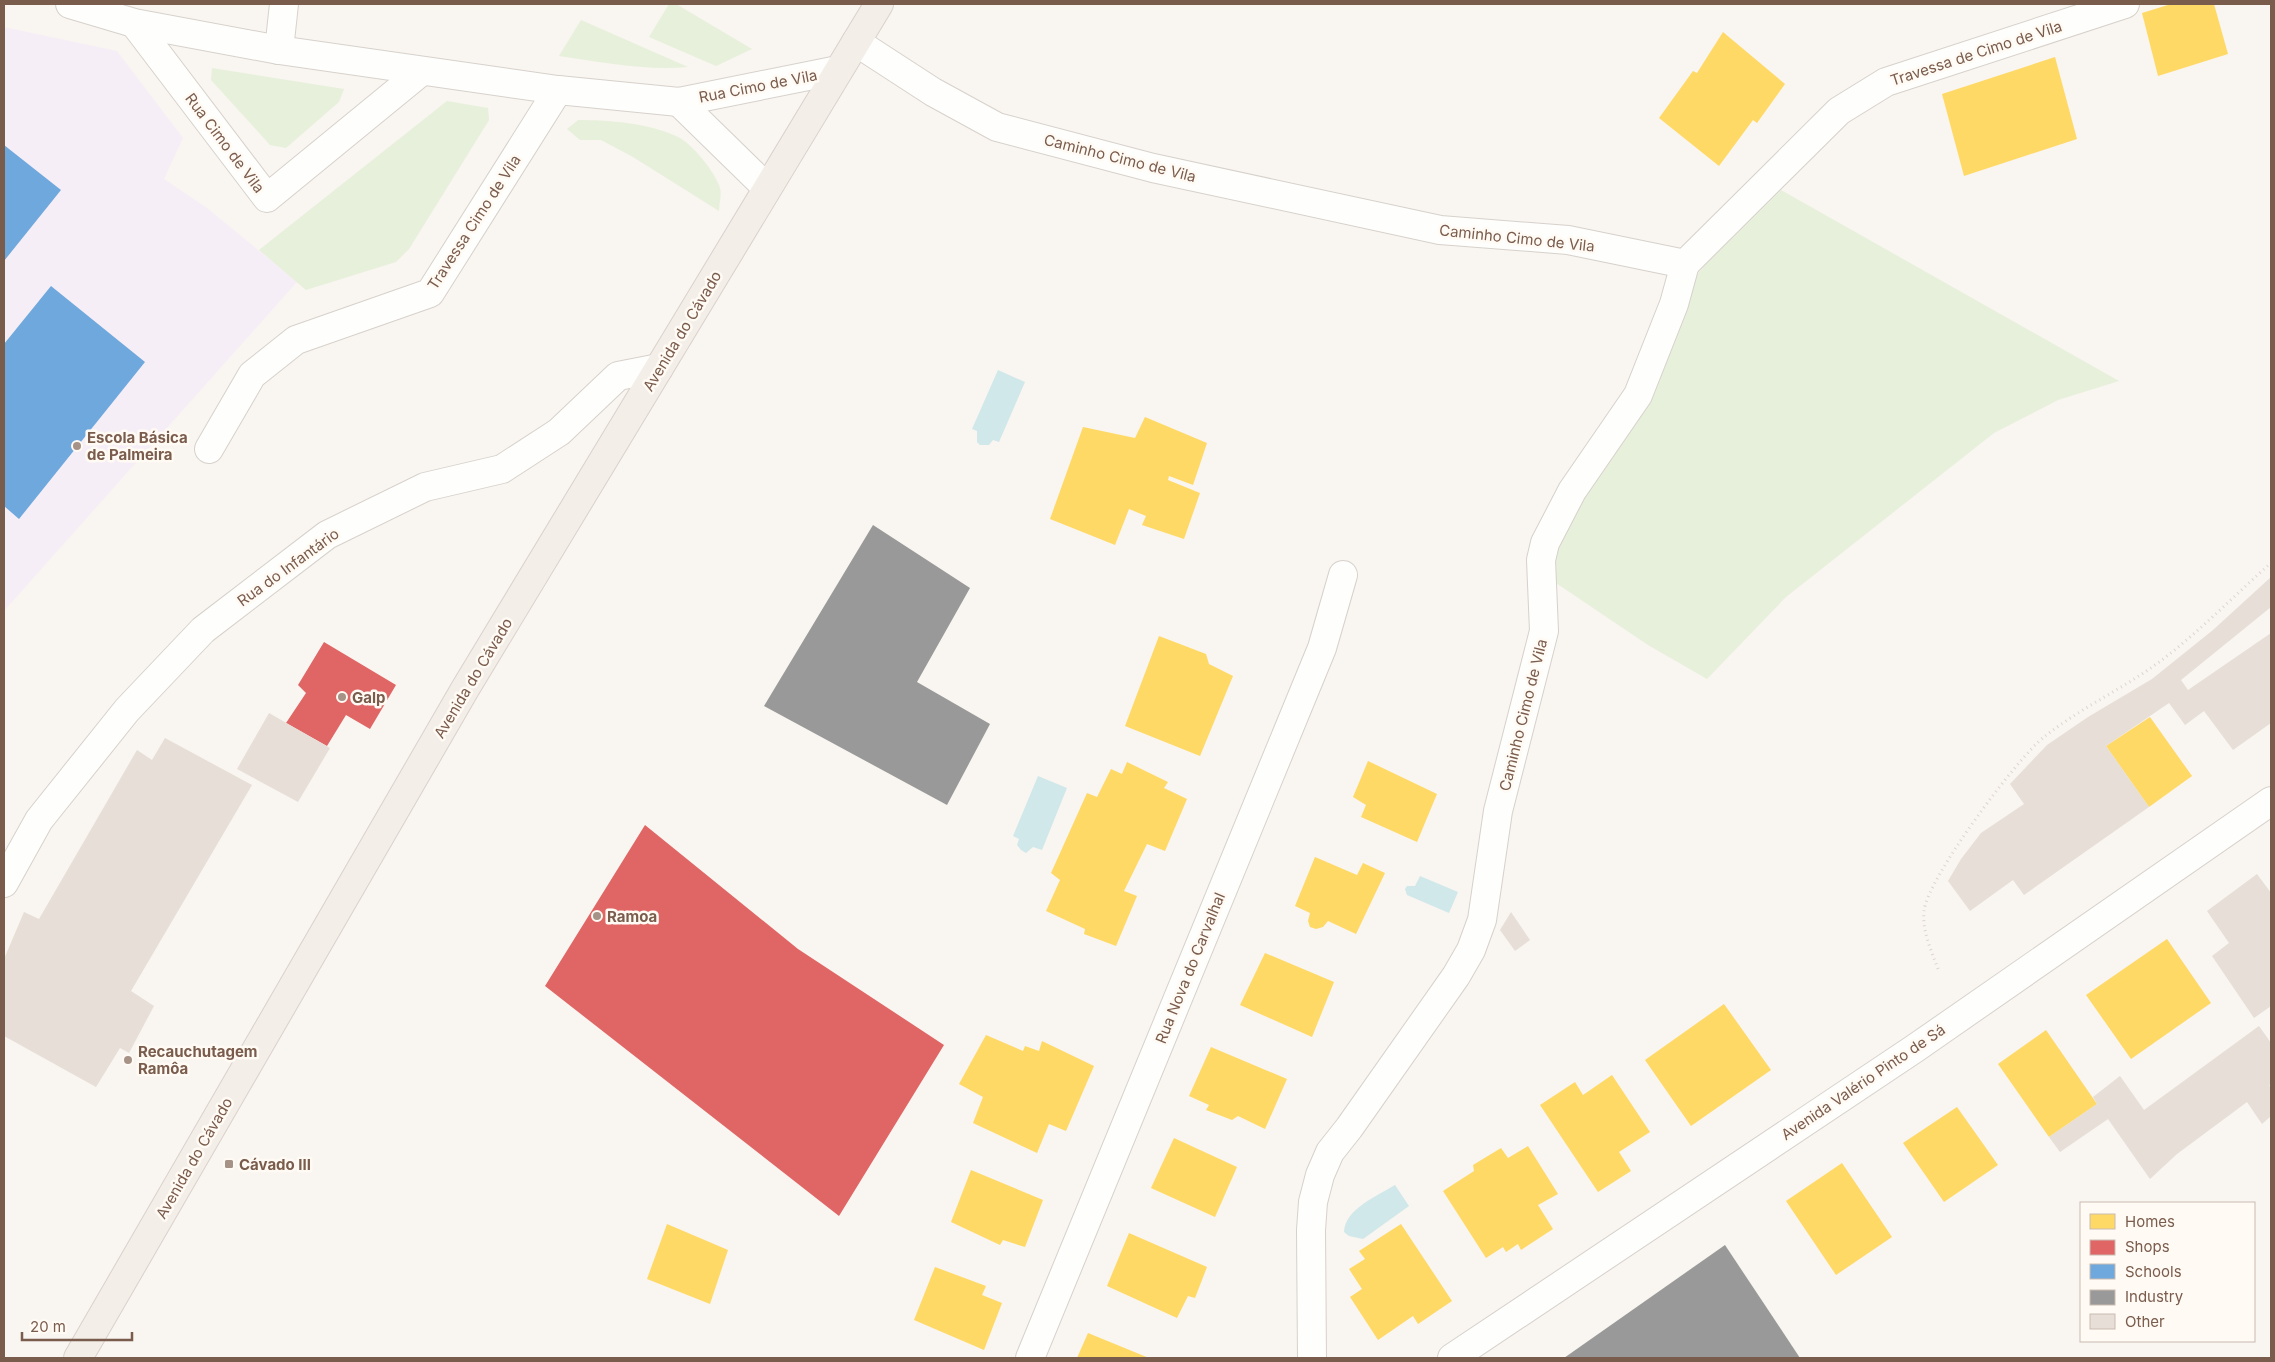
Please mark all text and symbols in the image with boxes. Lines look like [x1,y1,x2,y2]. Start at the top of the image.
street label: Travessa de Cimo de Vila [1888,16,2064,90]
street label: Rua Cimo de Vila [697,65,819,107]
street label: Rua Cimo de Vila [181,89,269,197]
street label: Caminho Cimo de Vila [1042,130,1198,186]
street label: Travessa Cimo de Vila [423,151,525,293]
street label: Caminho Cimo de Vila [1438,220,1596,256]
street label: Avenida do Cávado [639,267,725,395]
place label: Escola Básica de Palmeira [87,428,188,464]
marker: Escola Básica de Palmeira [71,440,83,452]
street label: Rua do Infantário [233,524,343,610]
street label: Avenida do Cávado [430,614,516,742]
street label: Caminho Cimo de Vila [1495,637,1551,793]
place label: Galp [352,688,386,707]
marker: Galp [336,691,348,703]
street label: Rua Nova do Carvalhal [1151,890,1229,1046]
place label: Ramoa [607,907,657,926]
marker: Ramoa [591,910,603,922]
street label: Avenida Valério Pinto de Sá [1777,1020,1949,1144]
place label: Recauchutagem Ramôa [138,1042,258,1078]
marker: Recauchutagem Ramôa [122,1054,134,1066]
street label: Avenida do Cávado [152,1094,236,1222]
place label: Cávado III [239,1155,311,1174]
marker: Cávado III [223,1158,235,1170]
legend [2080,1202,2255,1342]
text: Homes [2125,1212,2175,1231]
text: Shops [2125,1237,2170,1256]
text: Schools [2125,1262,2182,1281]
text: Industry [2125,1287,2184,1306]
scale bar [22,1310,132,1342]
text: Other [2125,1312,2165,1331]
text: 20 m [30,1317,66,1336]

